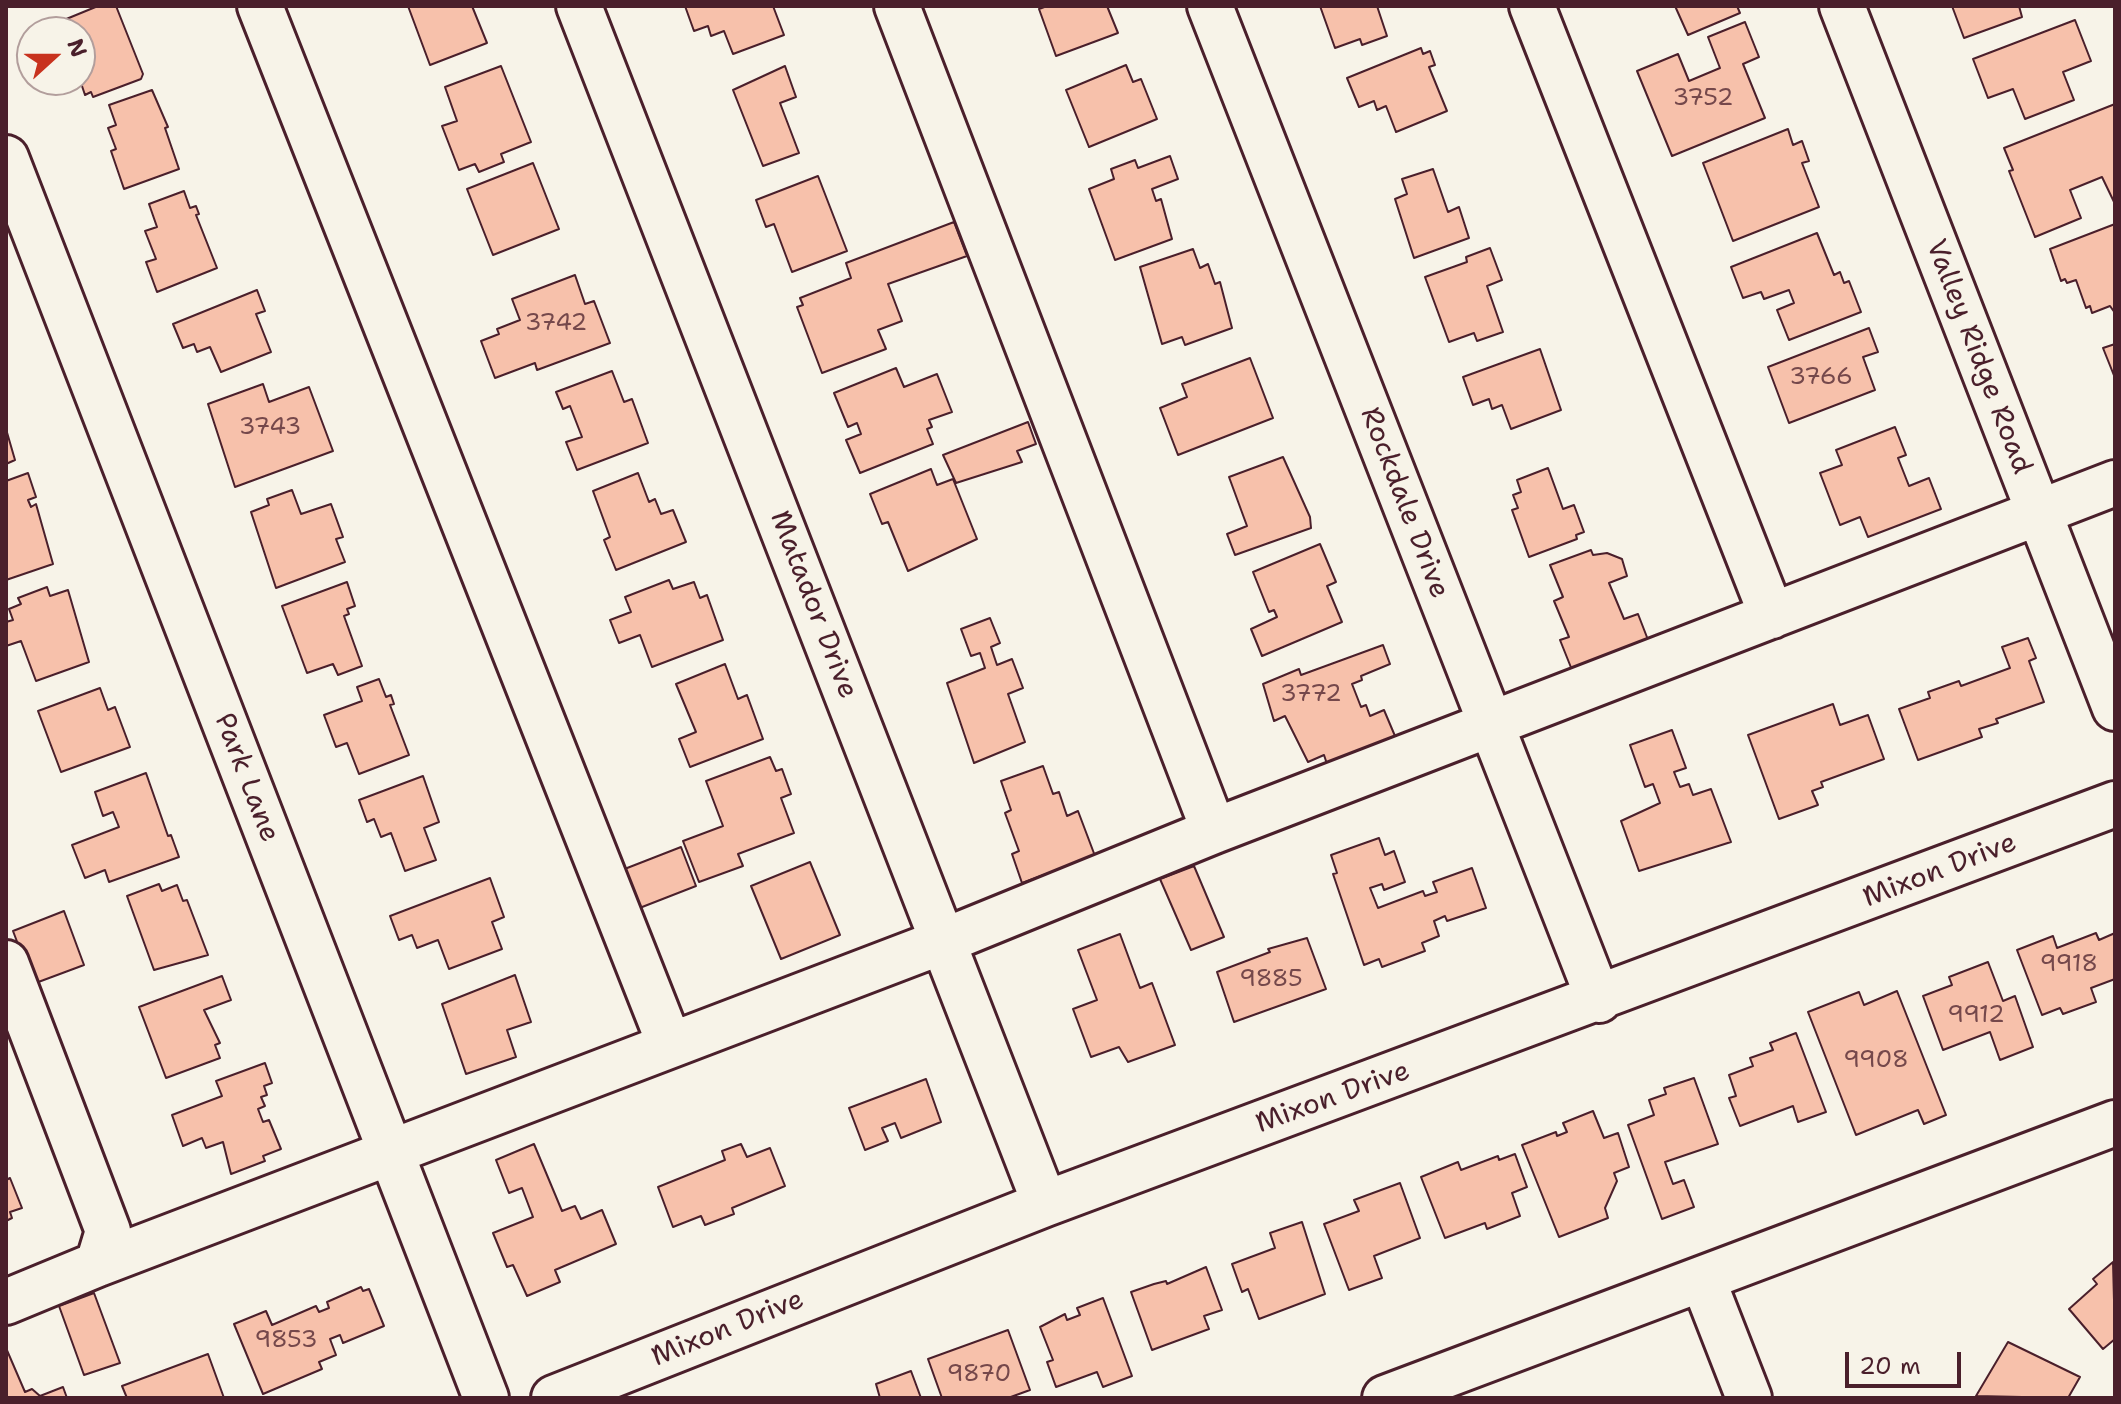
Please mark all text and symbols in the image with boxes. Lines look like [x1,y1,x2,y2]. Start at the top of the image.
north arrow [16,16,96,96]
text: N [60,35,94,61]
house number: 3752 [1673,85,1733,113]
street label: Valley Ridge Road [1918,235,2038,479]
house number: 3742 [525,310,587,338]
house number: 3766 [1789,364,1853,392]
street label: Rockdale Drive [1352,403,1456,603]
house number: 3743 [239,414,301,442]
street label: Matador Drive [762,506,864,704]
house number: 3772 [1280,681,1342,709]
street label: Park Lane [206,709,286,847]
street label: Mixon Drive [1859,826,2021,916]
house number: 9918 [2040,951,2098,979]
house number: 9885 [1239,966,1303,994]
house number: 9912 [1947,1002,2005,1030]
house number: 9908 [1843,1047,1909,1075]
street label: Mixon Drive [1251,1055,1415,1141]
street label: Mixon Drive [647,1283,809,1375]
house number: 9853 [254,1327,318,1355]
scale bar [1849,1336,1965,1386]
text: 20 m [1859,1350,1921,1382]
house number: 9870 [947,1361,1011,1389]

